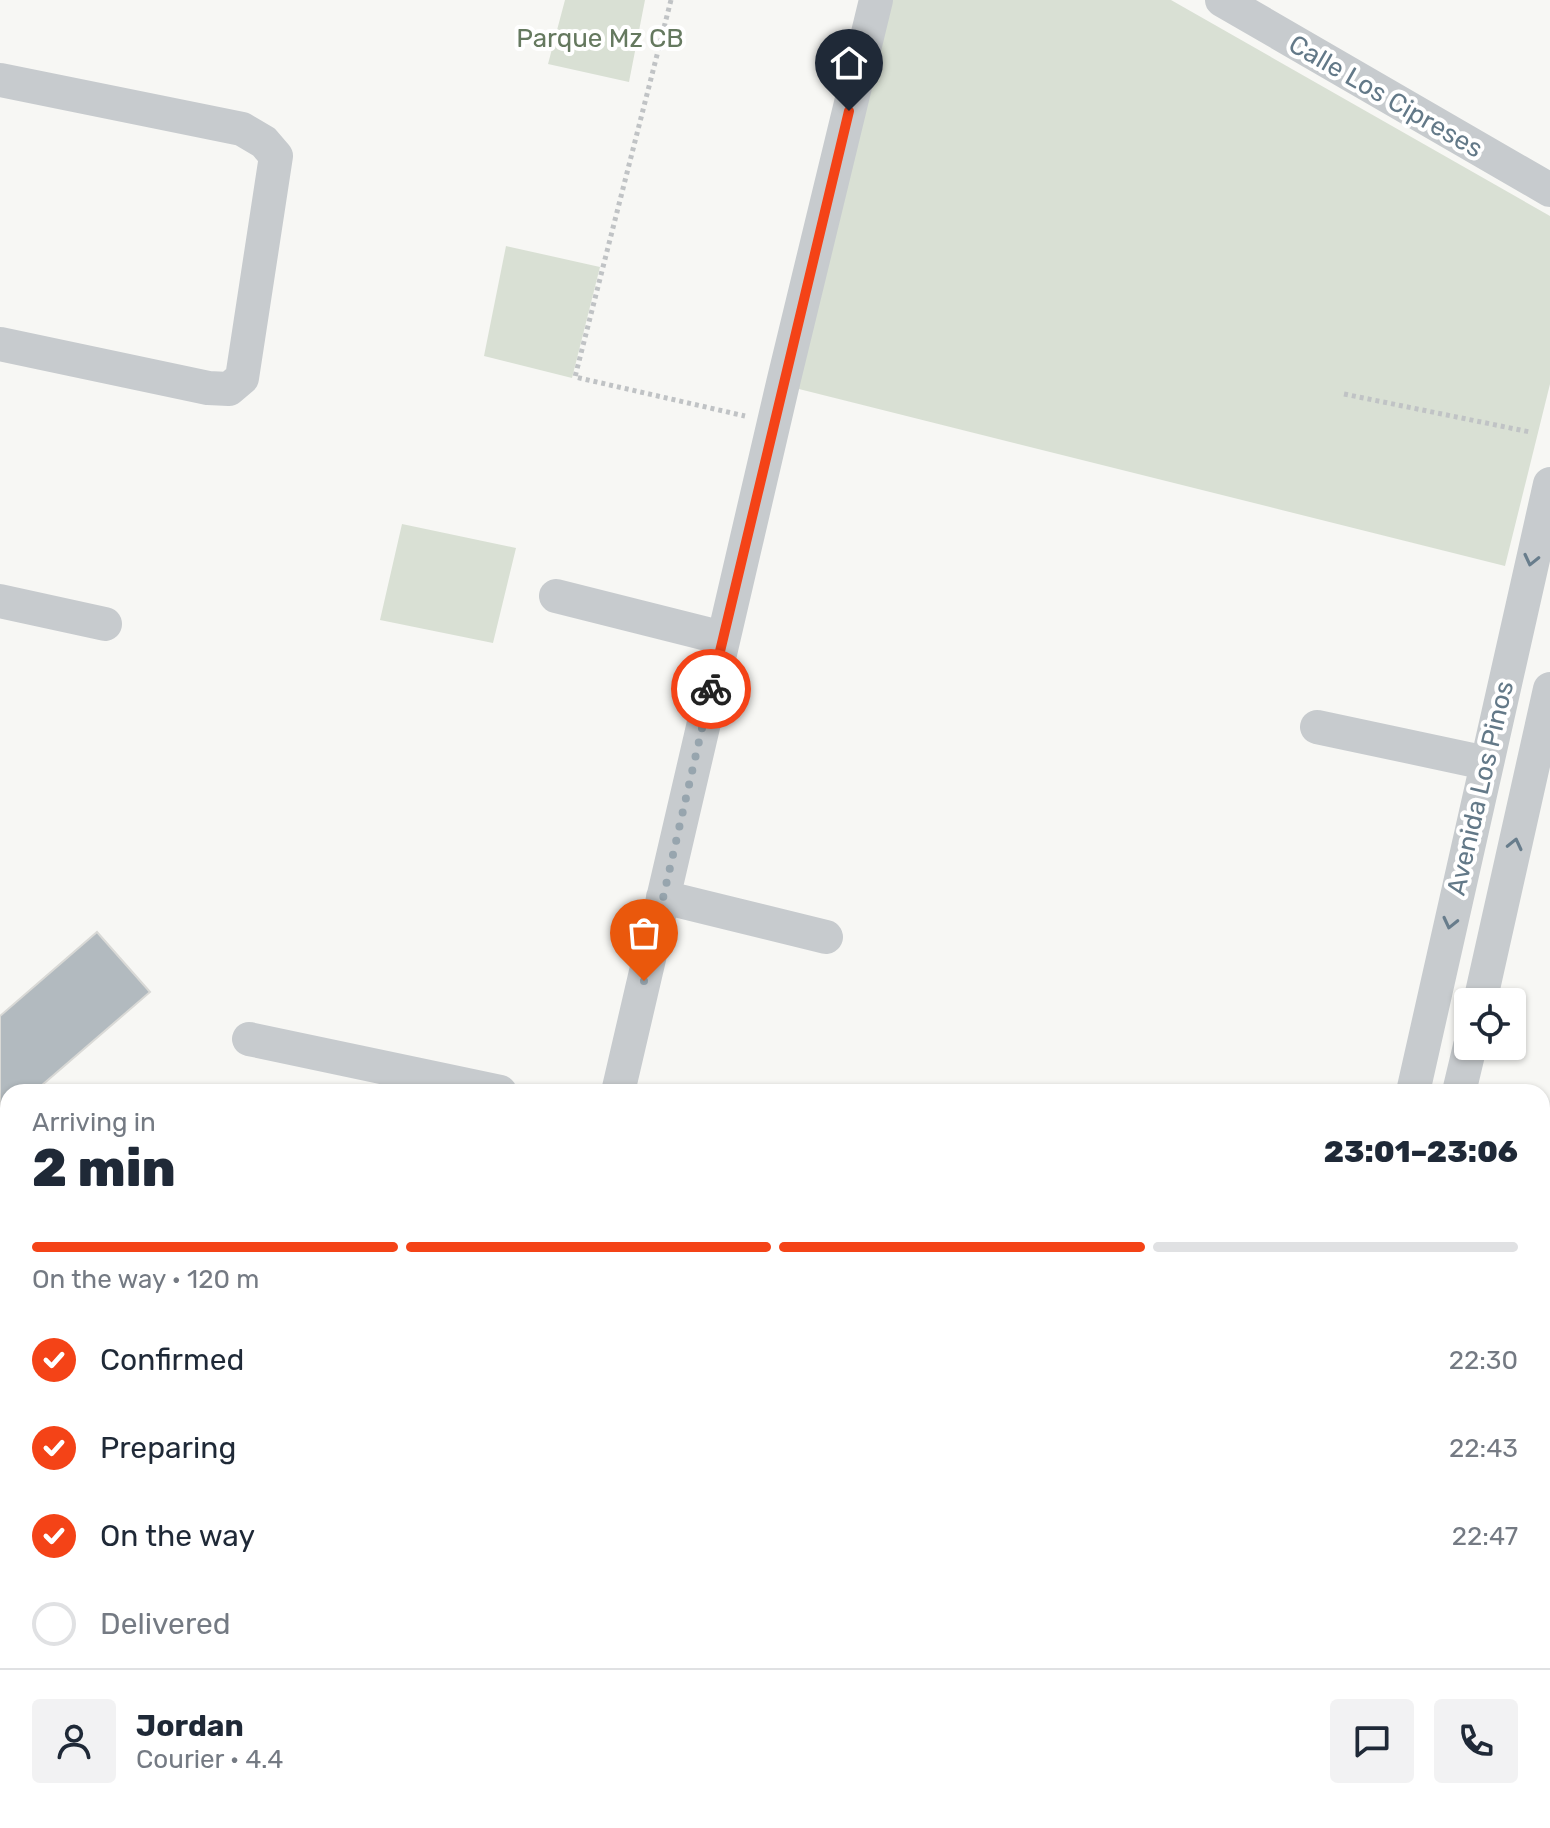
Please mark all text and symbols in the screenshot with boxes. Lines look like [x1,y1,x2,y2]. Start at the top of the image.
park label: Parque Mz CB [516,23,684,54]
street label: Calle Los Cipreses [1283,28,1488,164]
pin [815,29,883,111]
icon: home [827,41,871,85]
one-way arrow [1523,553,1540,566]
courier [671,649,751,729]
icon: bike [689,667,733,711]
street label: Avenida Los Pinos [1441,678,1520,898]
one-way arrow [1506,838,1523,851]
pin [610,899,678,981]
icon: bag [622,911,666,955]
one-way arrow [1442,916,1459,929]
map controls [1454,988,1526,1060]
button: locate [1454,988,1526,1060]
text: Arriving in [32,1107,156,1138]
text: 23:01–23:06 [1324,1134,1518,1170]
text: 2 min [32,1137,176,1199]
text: On the way · 120 m [32,1264,259,1295]
icon: check [32,1338,76,1382]
text: Confirmed [100,1342,244,1378]
text: 22:30 [1449,1345,1518,1376]
icon: check [32,1426,76,1470]
text: Preparing [100,1430,236,1466]
text: 22:43 [1449,1433,1518,1464]
icon: check [32,1514,76,1558]
text: On the way [100,1518,255,1554]
text: 22:47 [1452,1521,1518,1552]
text: Delivered [100,1606,231,1642]
button: person [32,1699,116,1783]
button: chat [1330,1699,1414,1783]
button: phone [1434,1699,1518,1783]
text: Jordan [136,1708,244,1744]
text: Courier · 4.4 [136,1744,283,1775]

